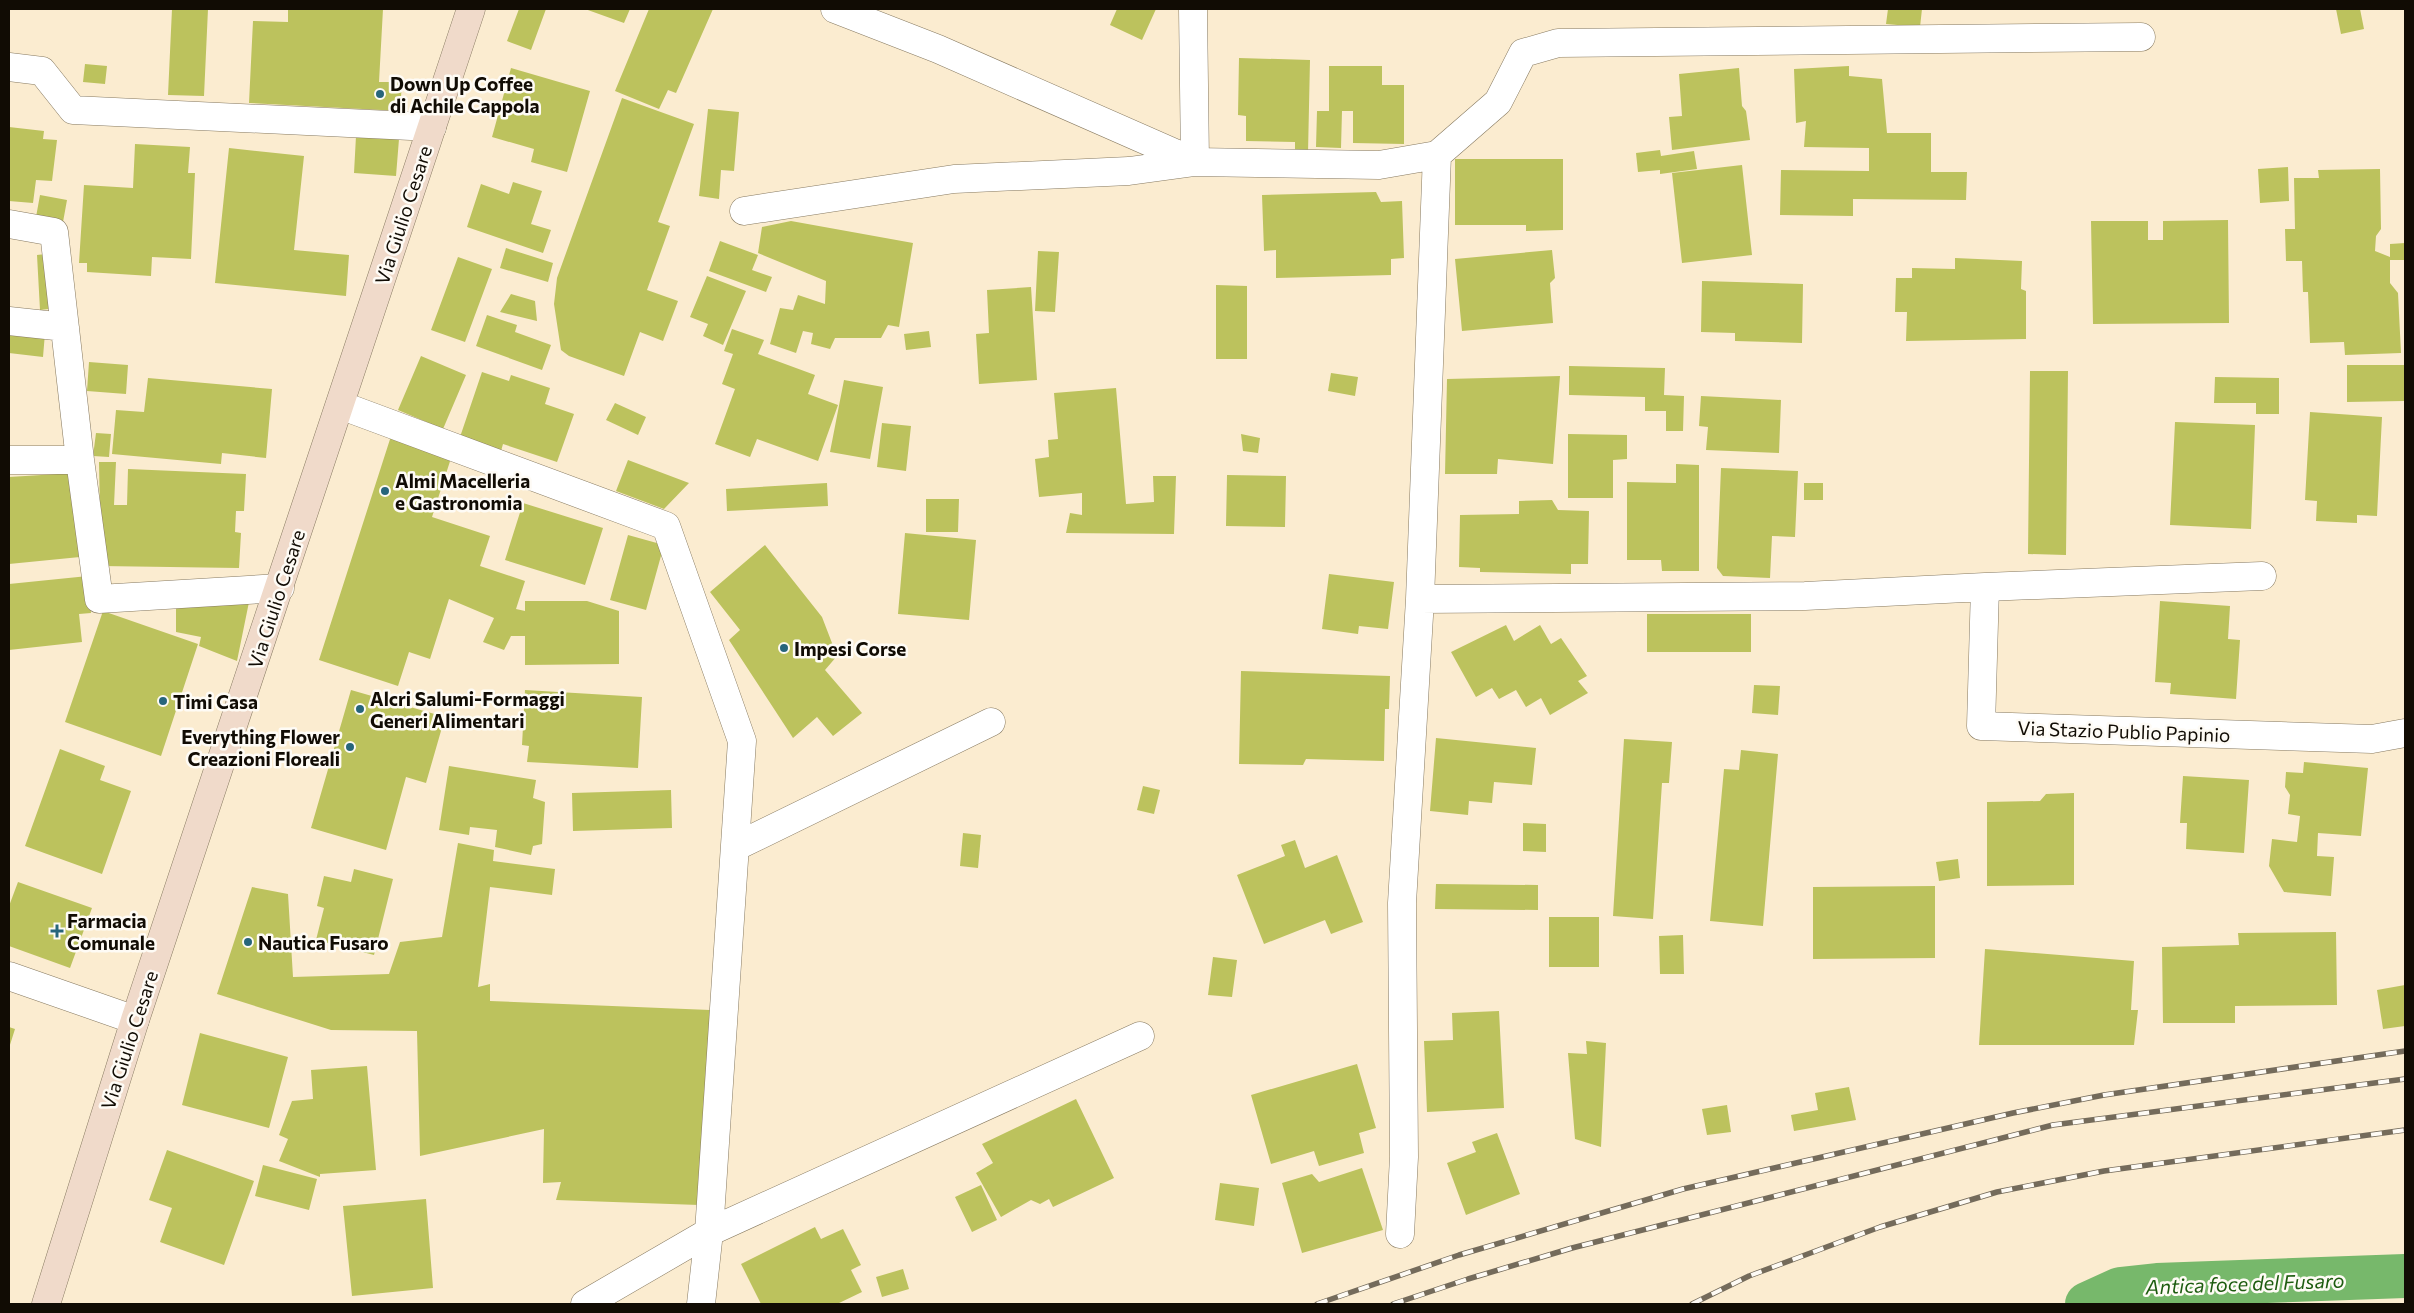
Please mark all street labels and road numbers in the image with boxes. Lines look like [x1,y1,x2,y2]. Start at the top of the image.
street label: Via Giulio Cesare [370,143,436,287]
street label: Via Giulio Cesare [243,527,309,671]
street label: Via Stazio Publio Papinio [2017,716,2231,746]
street label: Via Giulio Cesare [96,968,162,1112]

